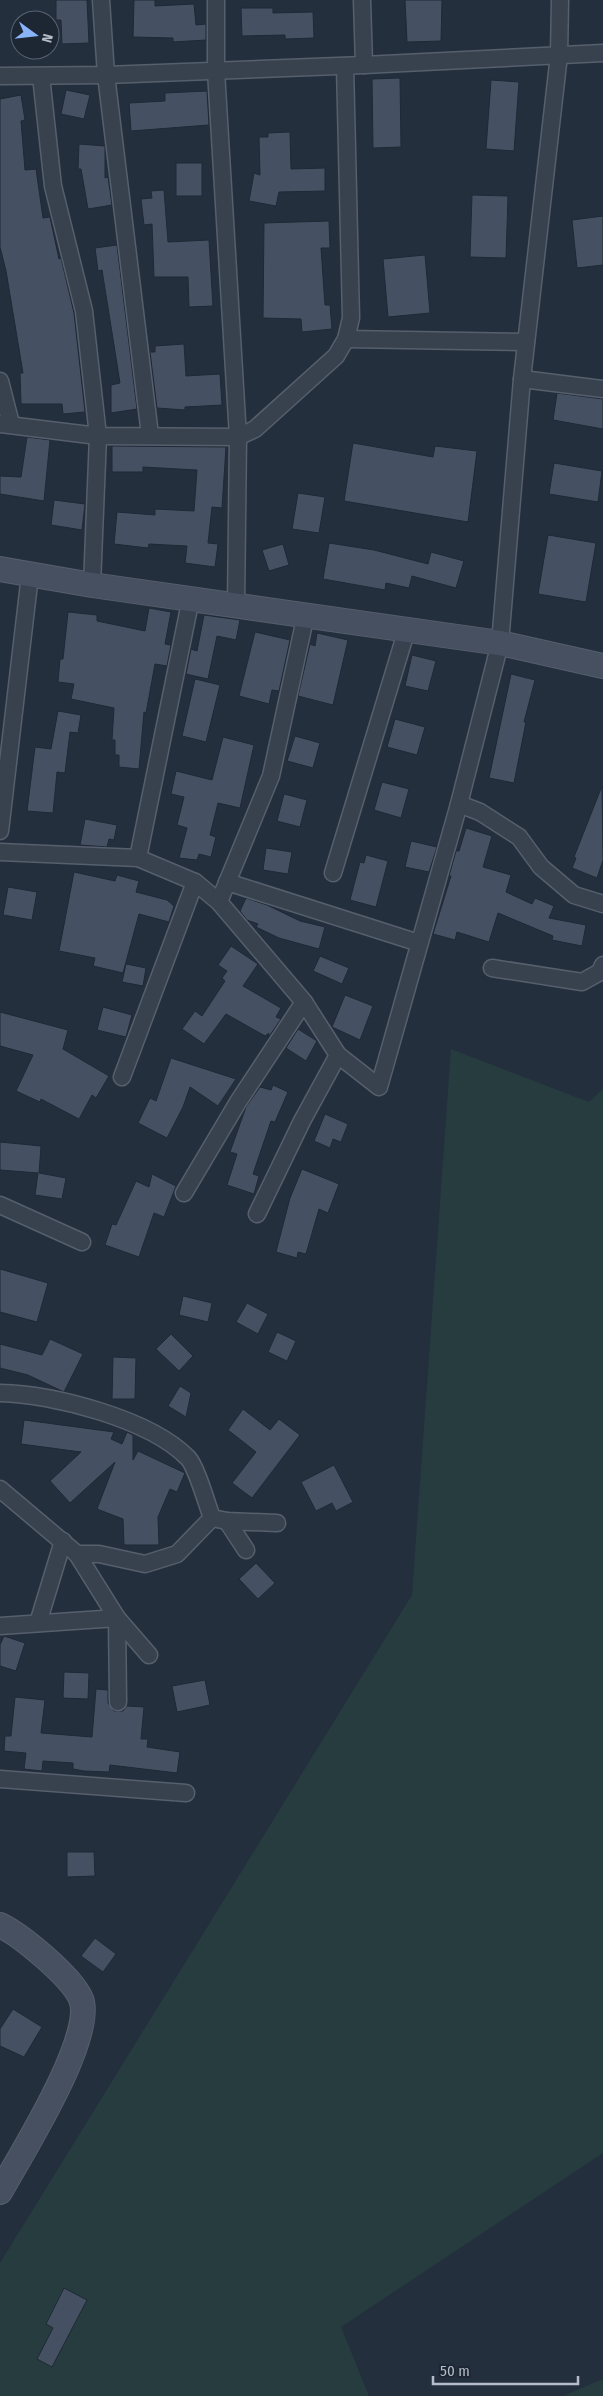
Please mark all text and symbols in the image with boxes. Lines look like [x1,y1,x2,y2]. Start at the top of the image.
north arrow [10,10,60,60]
text: N [38,32,56,44]
scale bar [433,2354,578,2386]
text: 50 m [440,2362,470,2380]

